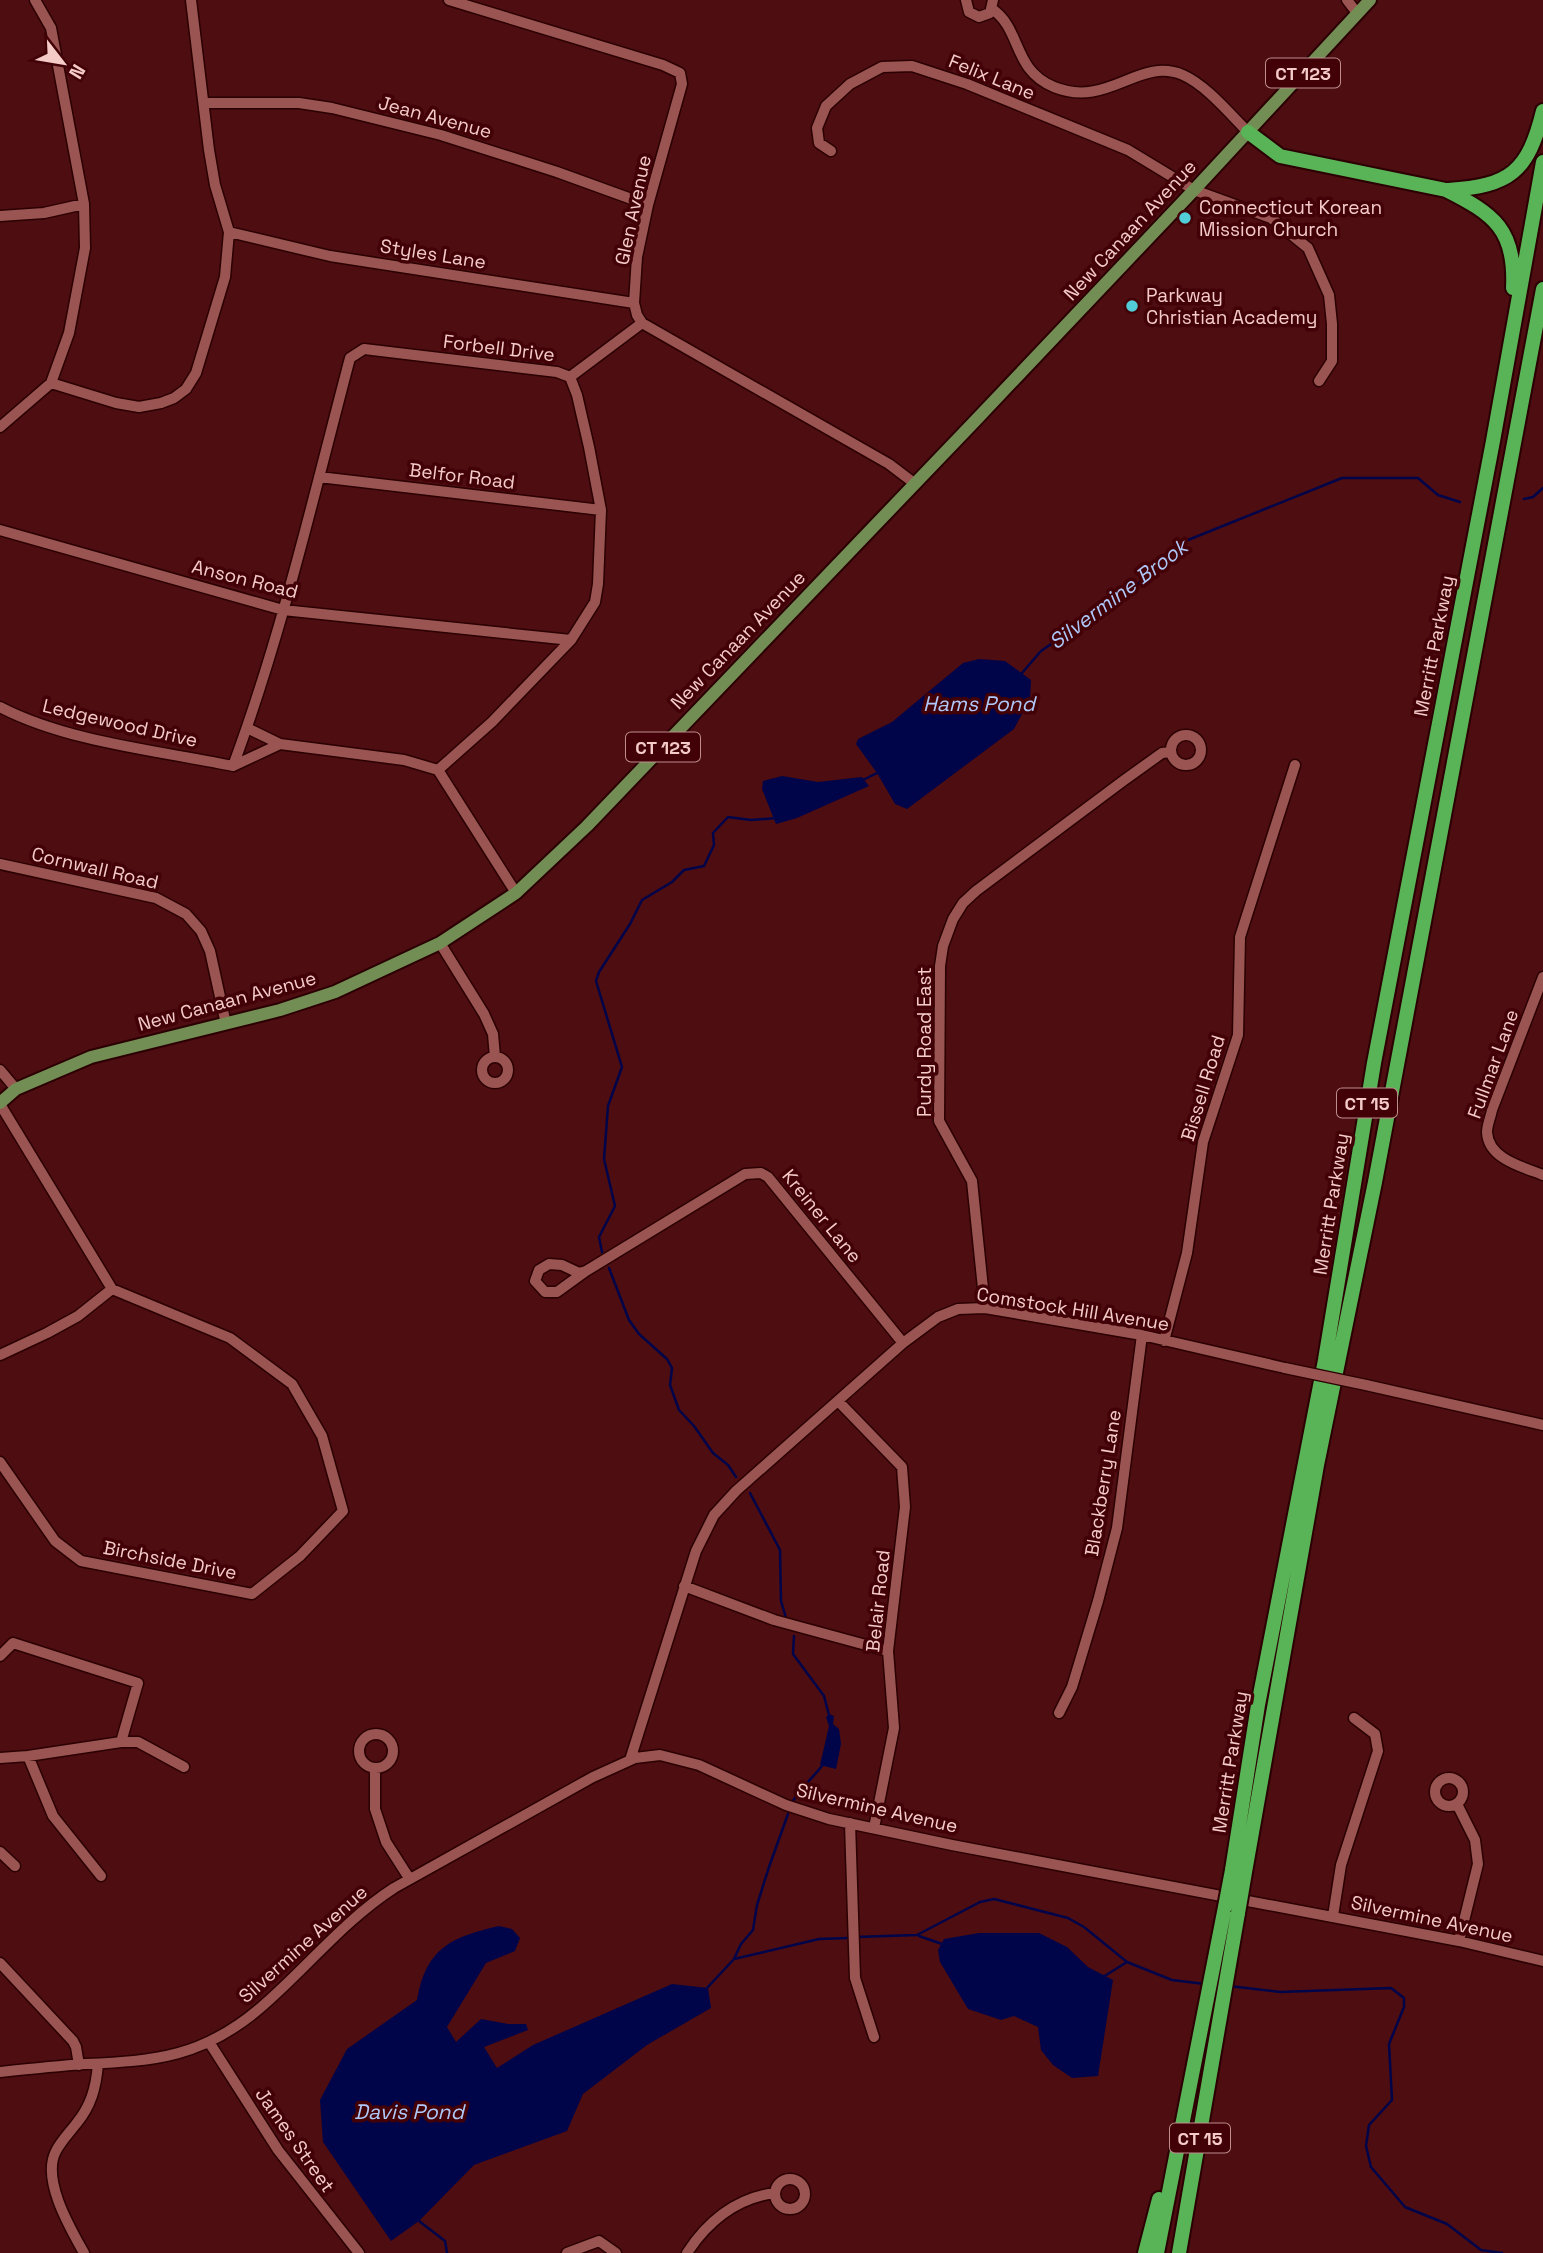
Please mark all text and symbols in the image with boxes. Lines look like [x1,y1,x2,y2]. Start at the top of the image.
north arrow [28,28,98,98]
street label: Felix Lane [945,48,1039,106]
road number: CT 123 [1266,58,1340,88]
text: N [63,60,91,83]
street label: Jean Avenue [376,90,494,144]
street label: Glen Avenue [609,153,657,267]
street label: New Canaan Avenue [1058,154,1202,306]
place label: Connecticut Korean Mission Church [1199,195,1382,242]
marker: Connecticut Korean Mission Church [1177,210,1193,226]
street label: Styles Lane [378,233,488,275]
place label: Parkway Christian Academy [1146,283,1317,330]
marker: Parkway Christian Academy [1124,298,1140,314]
street label: Forbell Drive [442,329,556,367]
street label: Belfor Road [407,457,517,495]
water label: Silvermine Brook [1043,531,1195,655]
street label: Anson Road [189,554,301,604]
street label: New Canaan Avenue [665,565,811,715]
street label: Merritt Parkway [1408,573,1460,719]
water label: Hams Pond [923,690,1037,717]
street label: Ledgewood Drive [40,693,200,753]
road number: CT 123 [626,732,700,762]
street label: Cornwall Road [29,841,161,895]
street label: New Canaan Avenue [135,965,319,1037]
street label: Purdy Road East [912,967,937,1117]
street label: Fullmar Lane [1462,1006,1524,1122]
street label: Bissell Road [1175,1032,1231,1144]
road number: CT 15 [1337,1088,1397,1118]
street label: Merritt Parkway [1307,1131,1355,1277]
street label: Kreiner Lane [777,1164,867,1268]
street label: Comstock Hill Avenue [975,1281,1171,1337]
street label: Blackberry Lane [1079,1408,1127,1558]
street label: Birchside Drive [101,1535,239,1585]
street label: Belair Road [860,1549,896,1653]
street label: Merritt Parkway [1206,1689,1254,1835]
street label: Silvermine Avenue [794,1777,960,1839]
street label: Silvermine Avenue [233,1880,373,2008]
street label: Silvermine Avenue [1349,1890,1515,1948]
street label: James Street [250,2083,340,2197]
water label: Davis Pond [354,2098,466,2125]
road number: CT 15 [1170,2124,1230,2152]

